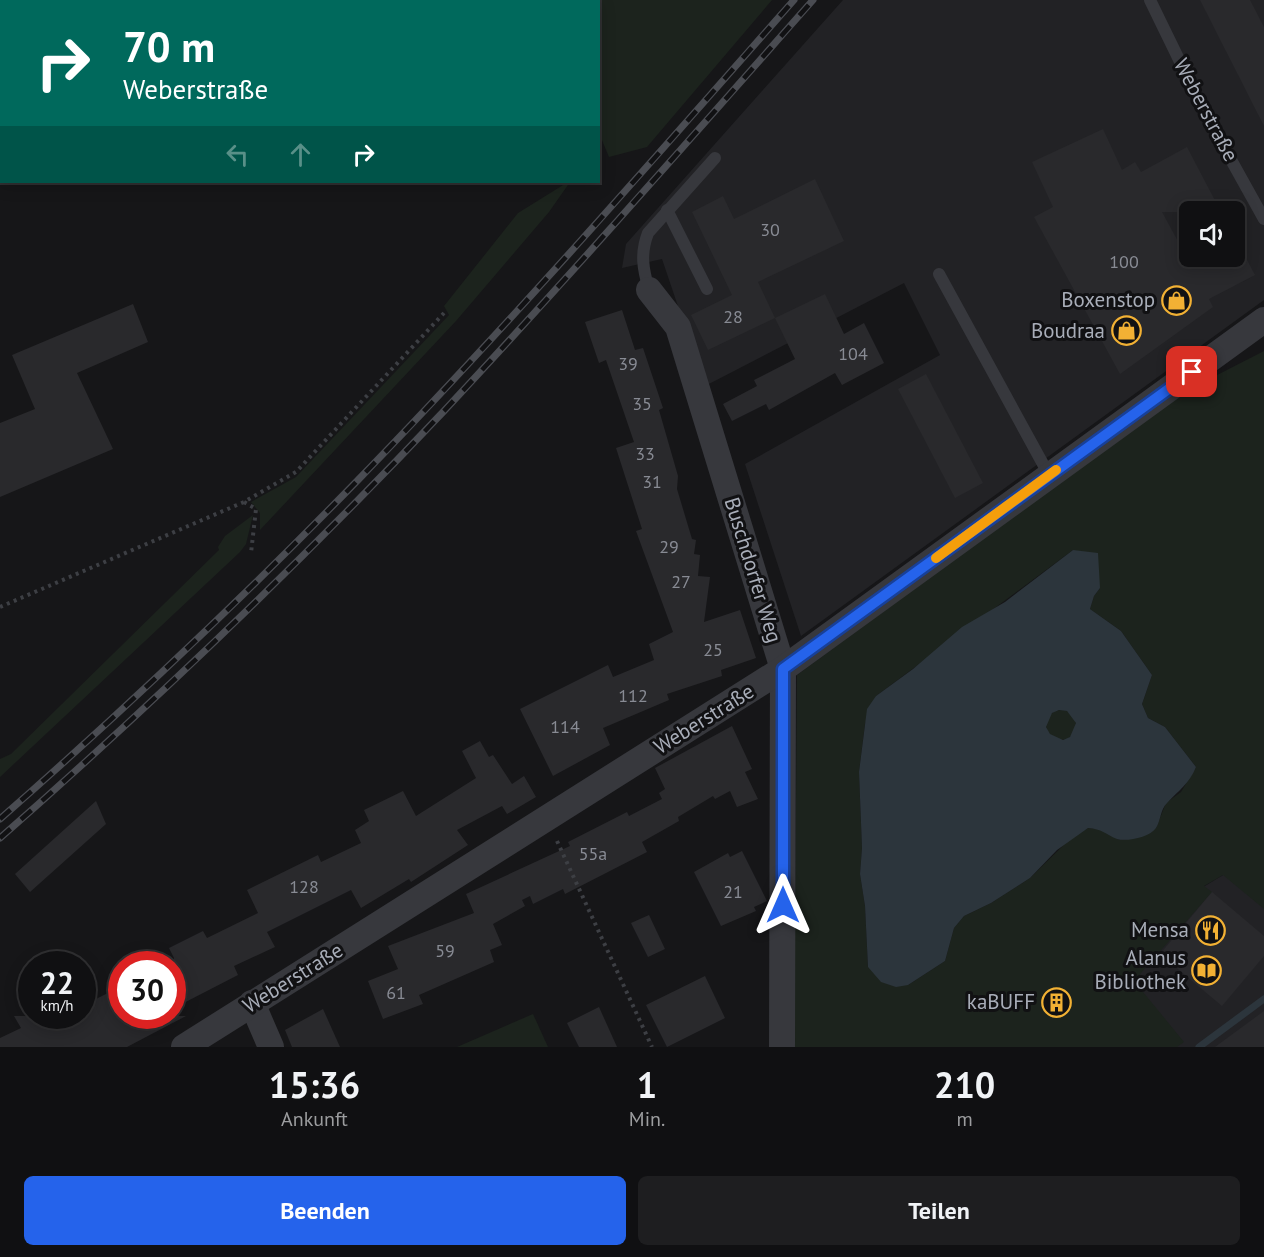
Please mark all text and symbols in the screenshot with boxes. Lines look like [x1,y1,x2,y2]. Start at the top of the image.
text: 70 m [123,19,215,74]
icon: right [24,24,102,102]
street label: Weberstraße [1168,54,1245,166]
text: Weberstraße [123,72,268,106]
icon: left [221,138,254,171]
icon: ahead [284,138,317,171]
icon: right [347,138,380,171]
map controls [1179,201,1245,267]
button: sound [1179,201,1245,267]
house number: 30 [760,218,780,241]
house number: 100 [1109,250,1139,273]
shop icon: Boxenstop [1160,284,1192,316]
place label: Boxenstop [1061,286,1155,313]
house number: 28 [723,305,743,328]
shop icon: Boudraa [1110,315,1142,347]
place label: Boudraa [1031,317,1105,344]
house number: 104 [838,342,868,365]
pin [1166,346,1217,397]
house number: 39 [618,352,638,375]
icon: arrive [1175,355,1208,388]
house number: 35 [632,392,652,415]
house number: 33 [635,442,655,465]
house number: 31 [642,470,662,493]
street label: Buschdorfer Weg [719,494,788,646]
house number: 29 [659,535,679,558]
house number: 27 [671,570,691,593]
house number: 25 [703,638,723,661]
street label: Weberstraße [649,677,759,760]
house number: 112 [618,684,648,707]
house number: 114 [550,715,580,738]
house number: 55a [579,842,607,865]
position arrow [751,873,815,937]
house number: 128 [289,875,319,898]
house number: 21 [723,880,743,903]
restaurant icon: Mensa [1194,914,1226,946]
place label: Mensa [1131,916,1189,943]
street label: Weberstraße [238,936,348,1019]
house number: 59 [435,939,455,962]
place label: Alanus Bibliothek [1094,944,1186,995]
speed limit sign: 30 [108,951,186,1029]
library icon: Alanus Bibliothek [1191,954,1223,986]
text: 22 [40,963,74,1002]
house number: 61 [386,981,406,1004]
building icon: kaBUFF [1040,986,1072,1018]
place label: kaBUFF [967,988,1035,1015]
text: km/h [41,996,73,1015]
text: 15:36 [269,1061,360,1108]
text: 1 [637,1061,657,1108]
text: 210 [934,1061,995,1108]
text: Ankunft [281,1106,348,1132]
text: Min. [629,1106,665,1132]
text: m [957,1106,973,1132]
button: Beenden [24,1176,626,1245]
button: Teilen [638,1176,1240,1245]

